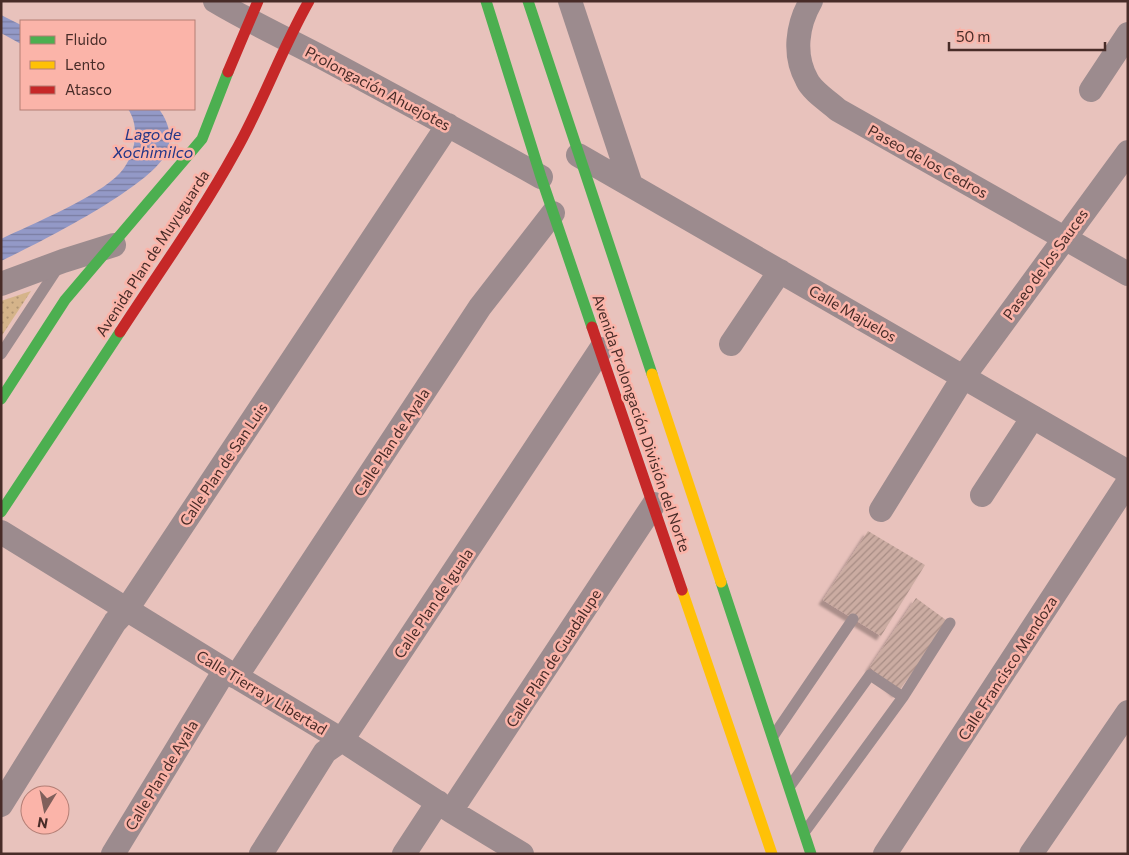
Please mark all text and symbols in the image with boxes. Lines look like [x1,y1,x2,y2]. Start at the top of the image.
legend [20,20,195,110]
scale bar [949,20,1105,52]
text: 50 m [956,27,990,45]
text: Fluido [65,30,107,48]
street label: Prolongación Ahuejotes [302,42,454,134]
text: Lento [65,55,105,73]
text: Atasco [65,80,112,98]
street label: Paseo de los Cedros [865,121,991,201]
water label: Lago de Xochimilco [112,124,193,161]
street label: Avenida Plan de Muyuguarda [92,167,212,339]
street label: Paseo de los Sauces [999,205,1091,323]
street label: Calle Majuelos [806,281,900,345]
street label: Avenida Prolongación División del Norte [589,292,695,554]
street label: Calle Plan de Ayala [349,385,433,499]
street label: Calle Plan de San Luis [175,399,271,529]
street label: Calle Plan de Iguala [390,545,476,661]
street label: Calle Plan de Guadalupe [502,585,604,731]
street label: Calle Francisco Mendoza [954,593,1060,743]
street label: Calle Tierra y Libertad [194,646,330,738]
street label: Calle Plan de Ayala [121,717,201,833]
north arrow [20,785,70,835]
text: N [36,814,49,833]

